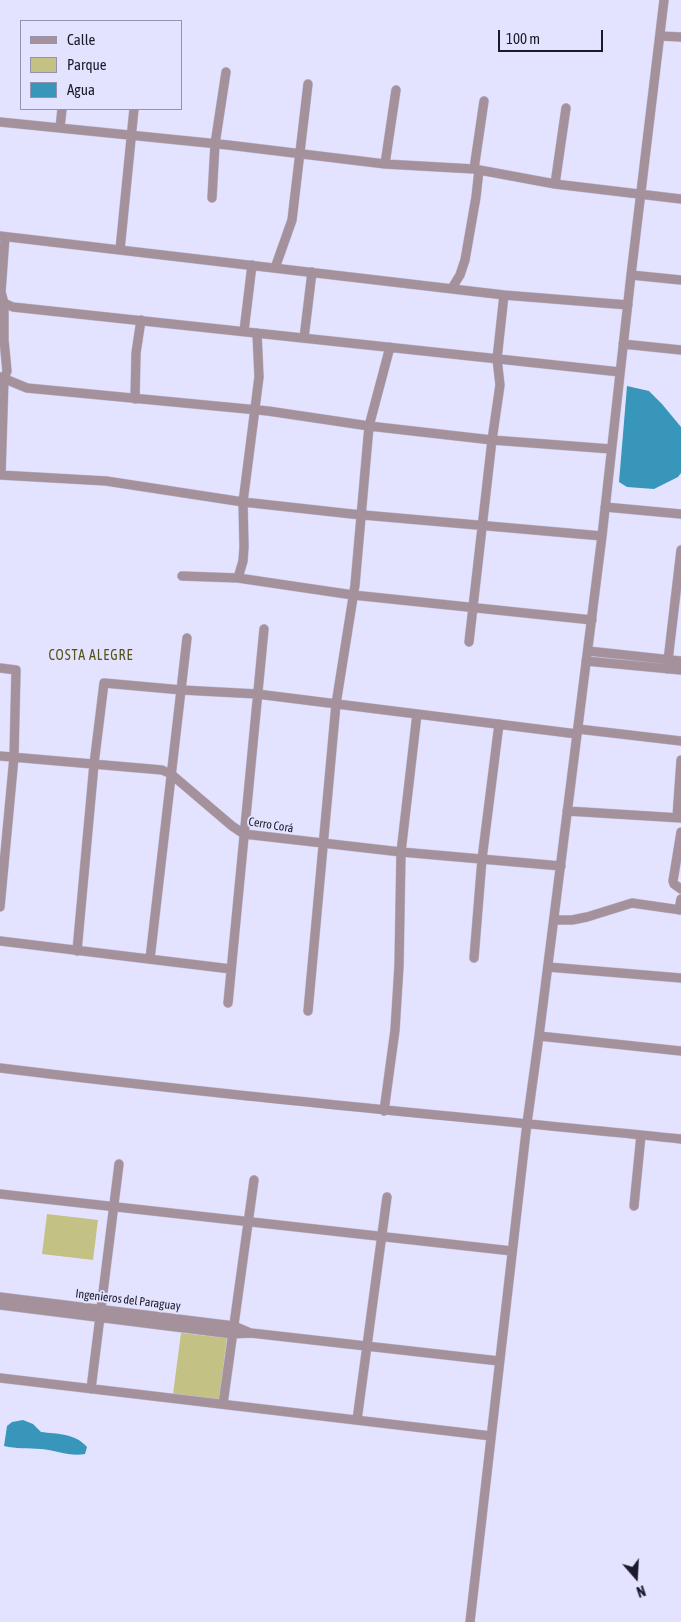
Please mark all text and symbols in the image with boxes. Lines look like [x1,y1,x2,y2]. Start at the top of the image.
legend [20,20,182,110]
scale bar [501,20,606,52]
text: 100 m [506,30,540,47]
text: Calle [67,31,95,48]
text: Parque [67,56,107,73]
text: Agua [67,81,95,98]
district label: COSTA ALEGRE [47,648,135,664]
street label: Cerro Corá [248,814,294,836]
street label: Ingenieros del Paraguay [75,1286,181,1314]
north arrow [611,1552,661,1602]
text: N [634,1582,647,1600]

